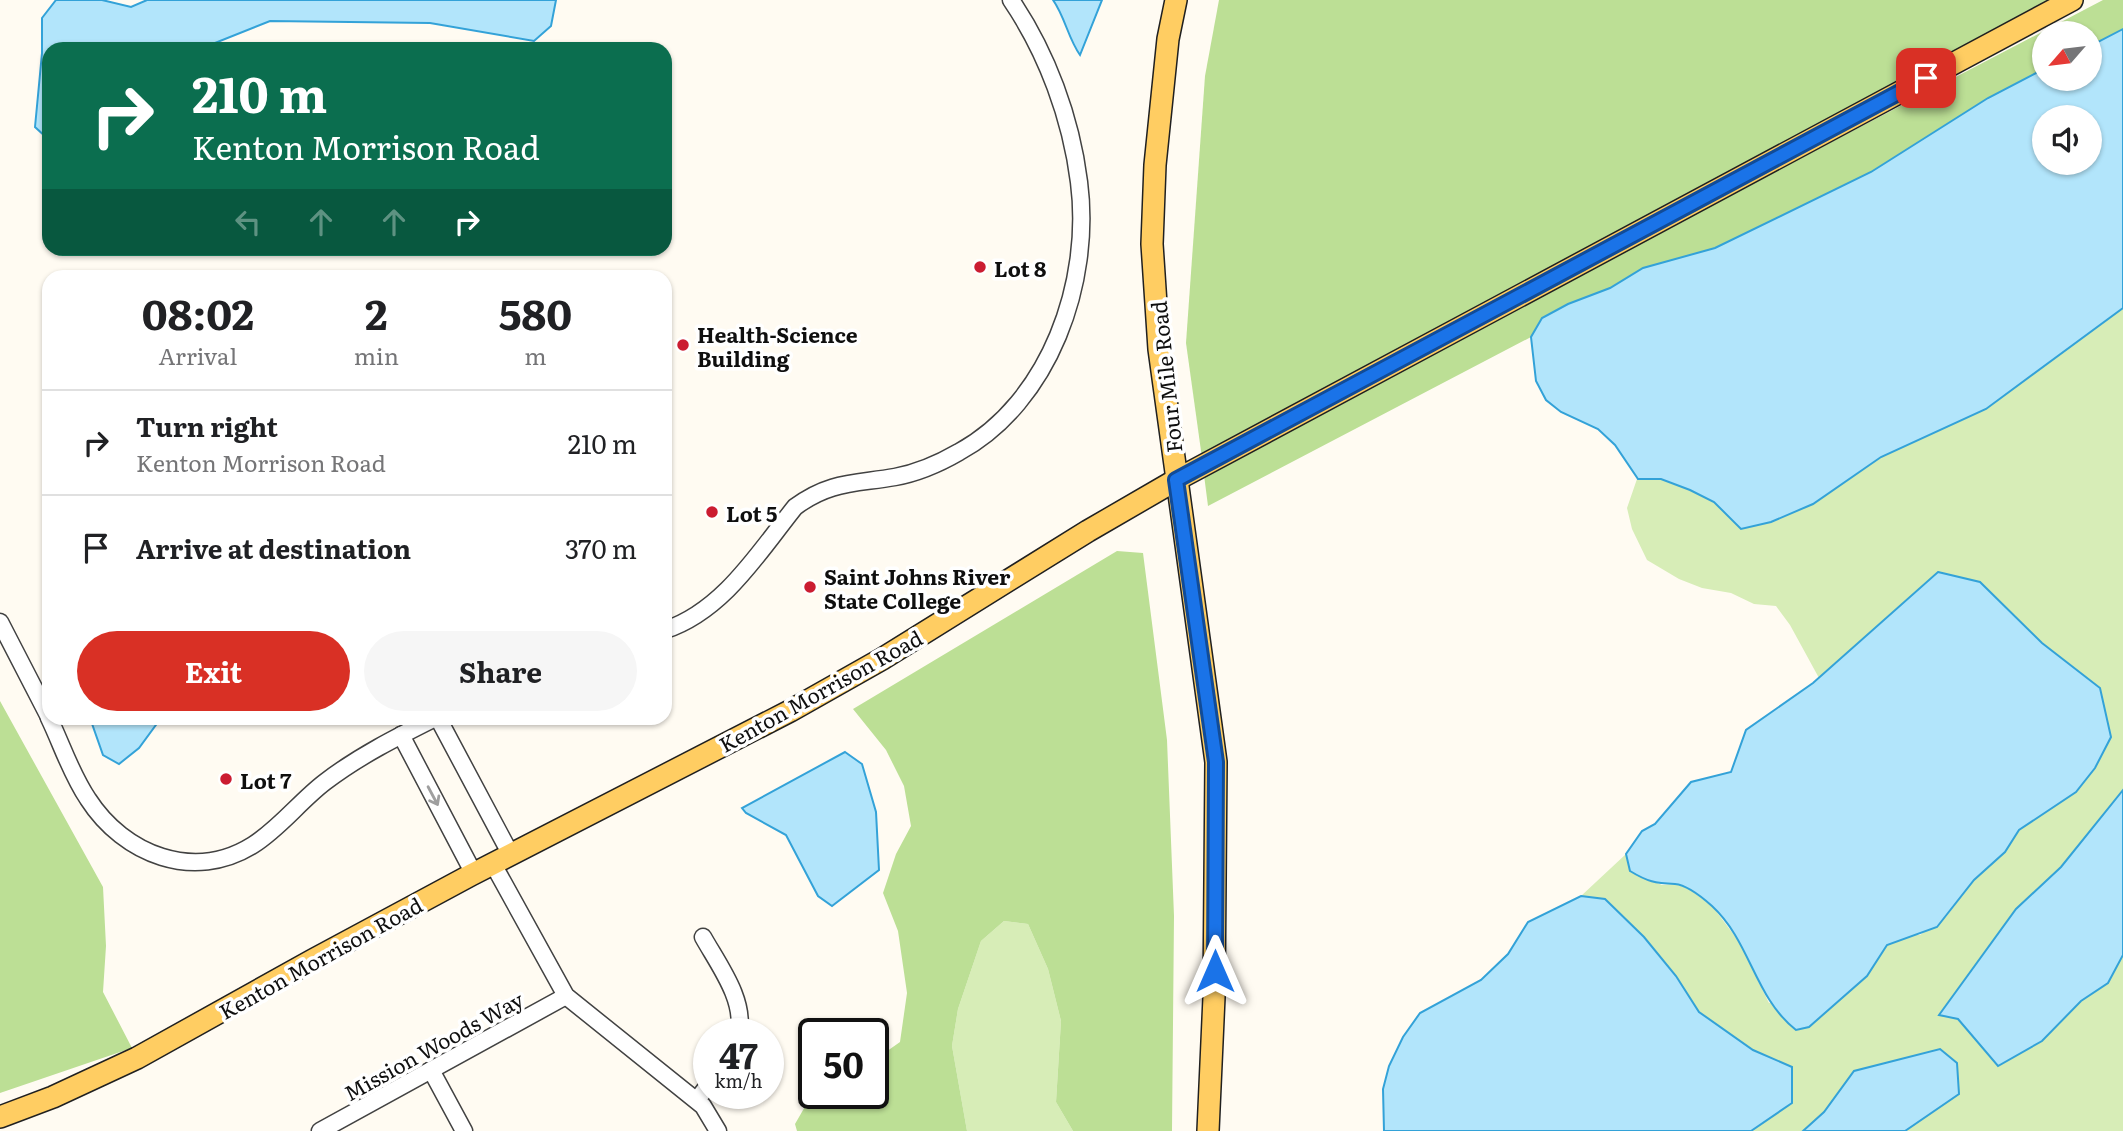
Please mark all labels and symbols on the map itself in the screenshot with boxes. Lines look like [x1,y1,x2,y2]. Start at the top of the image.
north arrow [2032,21,2102,91]
pin [1896,48,1956,108]
place label: Lot 8 [994,252,1046,283]
marker: Lot 8 [972,259,988,275]
street label: Four Mile Road [1142,299,1188,454]
place label: Health-Science Building [697,318,858,373]
marker: Health-Science Building [675,337,691,353]
place label: Lot 5 [726,497,777,528]
marker: Lot 5 [704,504,720,520]
place label: Saint Johns River State College [824,560,1011,615]
marker: Saint Johns River State College [802,579,818,595]
street label: Kenton Morrison Road [713,621,927,759]
place label: Lot 7 [240,764,292,795]
marker: Lot 7 [218,771,234,787]
one-way arrow [426,785,440,805]
street label: Kenton Morrison Road [213,888,427,1026]
position arrow [1178,934,1252,1008]
street label: Mission Woods Way [338,982,529,1107]
speed limit sign: 50 [798,1018,889,1109]

